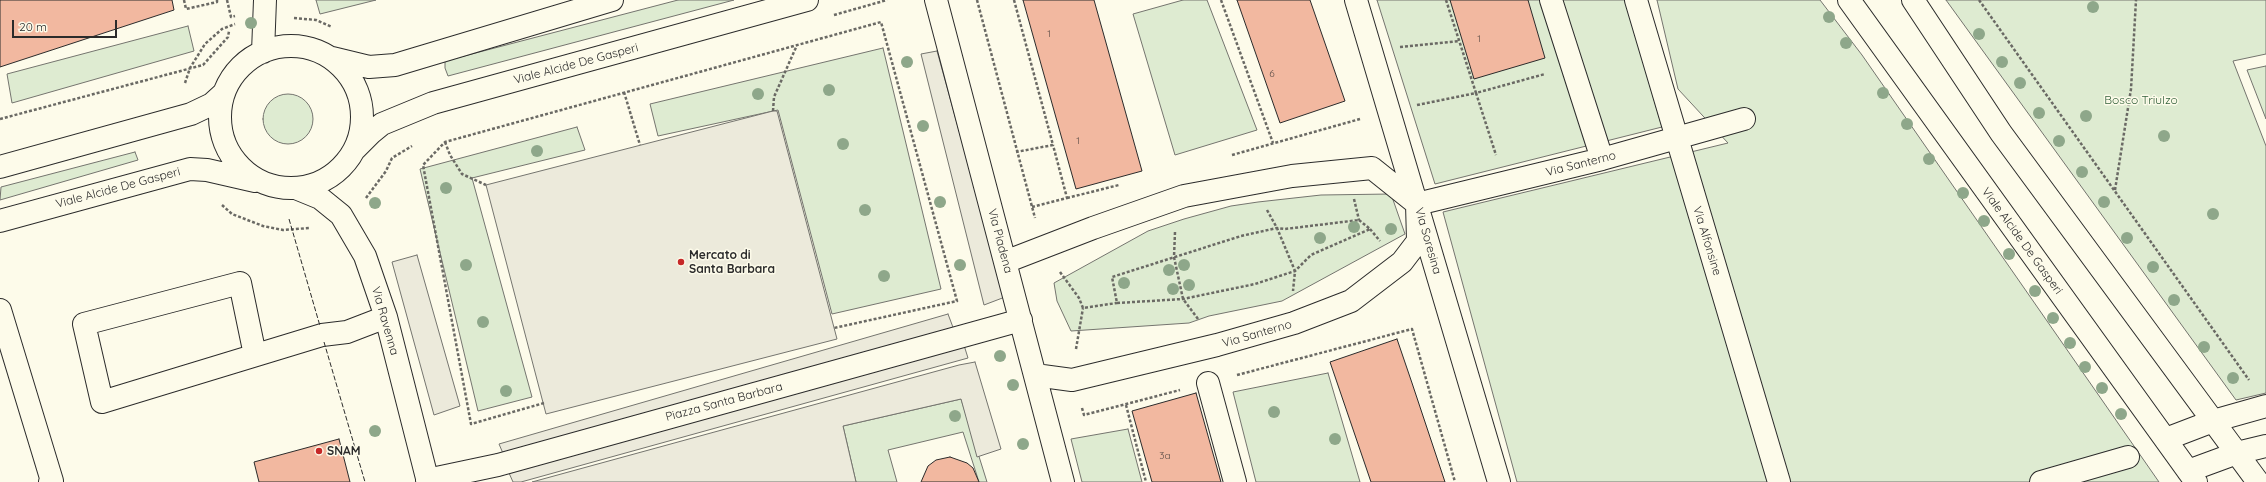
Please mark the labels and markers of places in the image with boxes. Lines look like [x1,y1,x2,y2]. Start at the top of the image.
place label: Mercato di Santa Barbara [689,248,775,276]
marker: Mercato di Santa Barbara [676,257,686,267]
place label: SNAM [327,444,360,458]
marker: SNAM [314,446,324,456]

